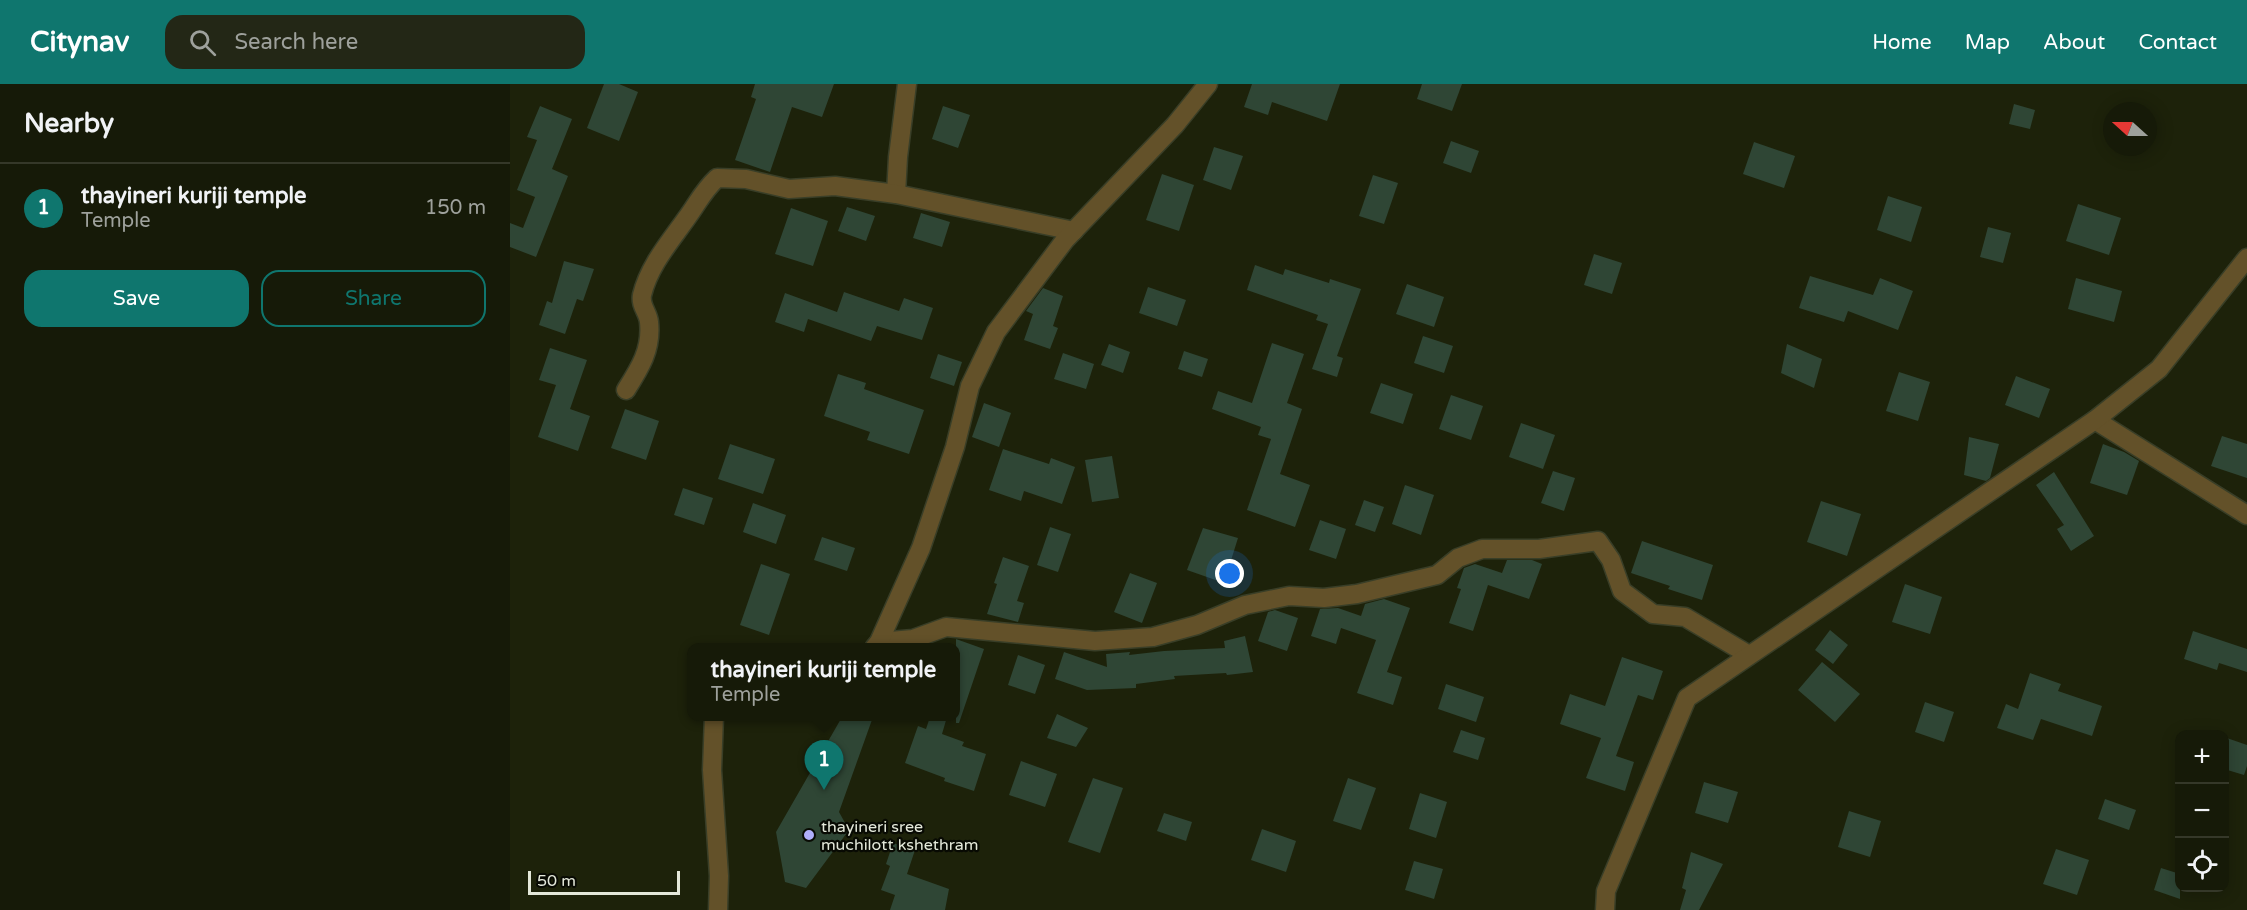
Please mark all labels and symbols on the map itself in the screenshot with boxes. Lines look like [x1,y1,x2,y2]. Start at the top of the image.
north arrow [2103,102,2157,156]
your location [1215,559,1244,588]
pin: 1 [804,740,844,790]
place label: thayineri sree muchilott kshethram [821,817,978,855]
marker: thayineri sree muchilott kshethram [802,828,816,842]
scale bar [528,868,680,896]

